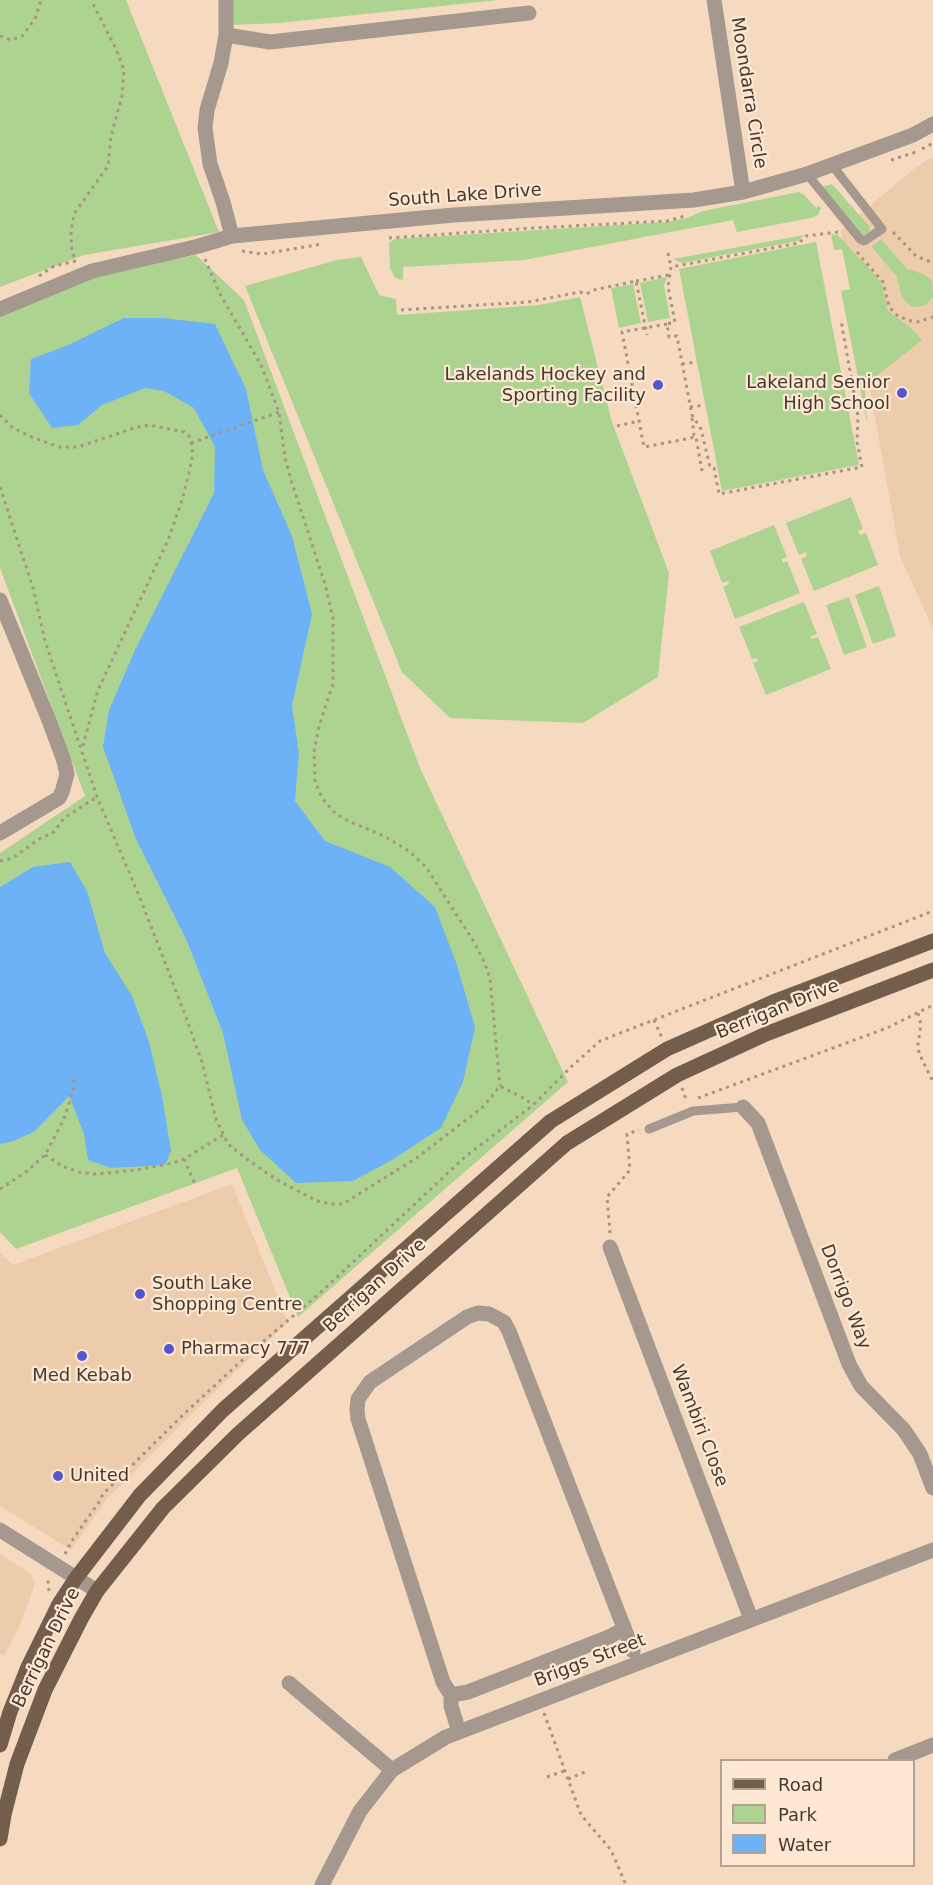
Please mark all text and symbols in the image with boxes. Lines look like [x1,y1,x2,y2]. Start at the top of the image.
street label: Moondarra Circle [725,16,771,170]
street label: South Lake Drive [388,180,542,212]
place label: Lakelands Hockey and Sporting Facility [445,364,646,406]
place label: Lakeland Senior High School [746,372,890,415]
marker: Lakelands Hockey and Sporting Facility [651,378,665,392]
marker: Lakeland Senior High School [895,386,909,400]
street label: Berrigan Drive [713,976,843,1044]
street label: Berrigan Drive [319,1234,431,1338]
street label: Dorrigo Way [815,1241,875,1353]
place label: South Lake Shopping Centre [152,1273,302,1316]
marker: South Lake Shopping Centre [133,1287,147,1301]
place label: Pharmacy 777 [181,1338,311,1360]
marker: Pharmacy 777 [162,1342,176,1356]
marker: Med Kebab [75,1349,89,1363]
street label: Wambiri Close [666,1362,732,1490]
place label: Med Kebab [32,1365,132,1387]
place label: United [70,1465,129,1487]
marker: United [51,1469,65,1483]
street label: Berrigan Drive [9,1585,85,1711]
street label: Briggs Street [531,1630,649,1692]
legend [720,1759,915,1867]
text: Road [778,1774,823,1795]
text: Park [778,1804,817,1825]
text: Water [778,1834,831,1855]

